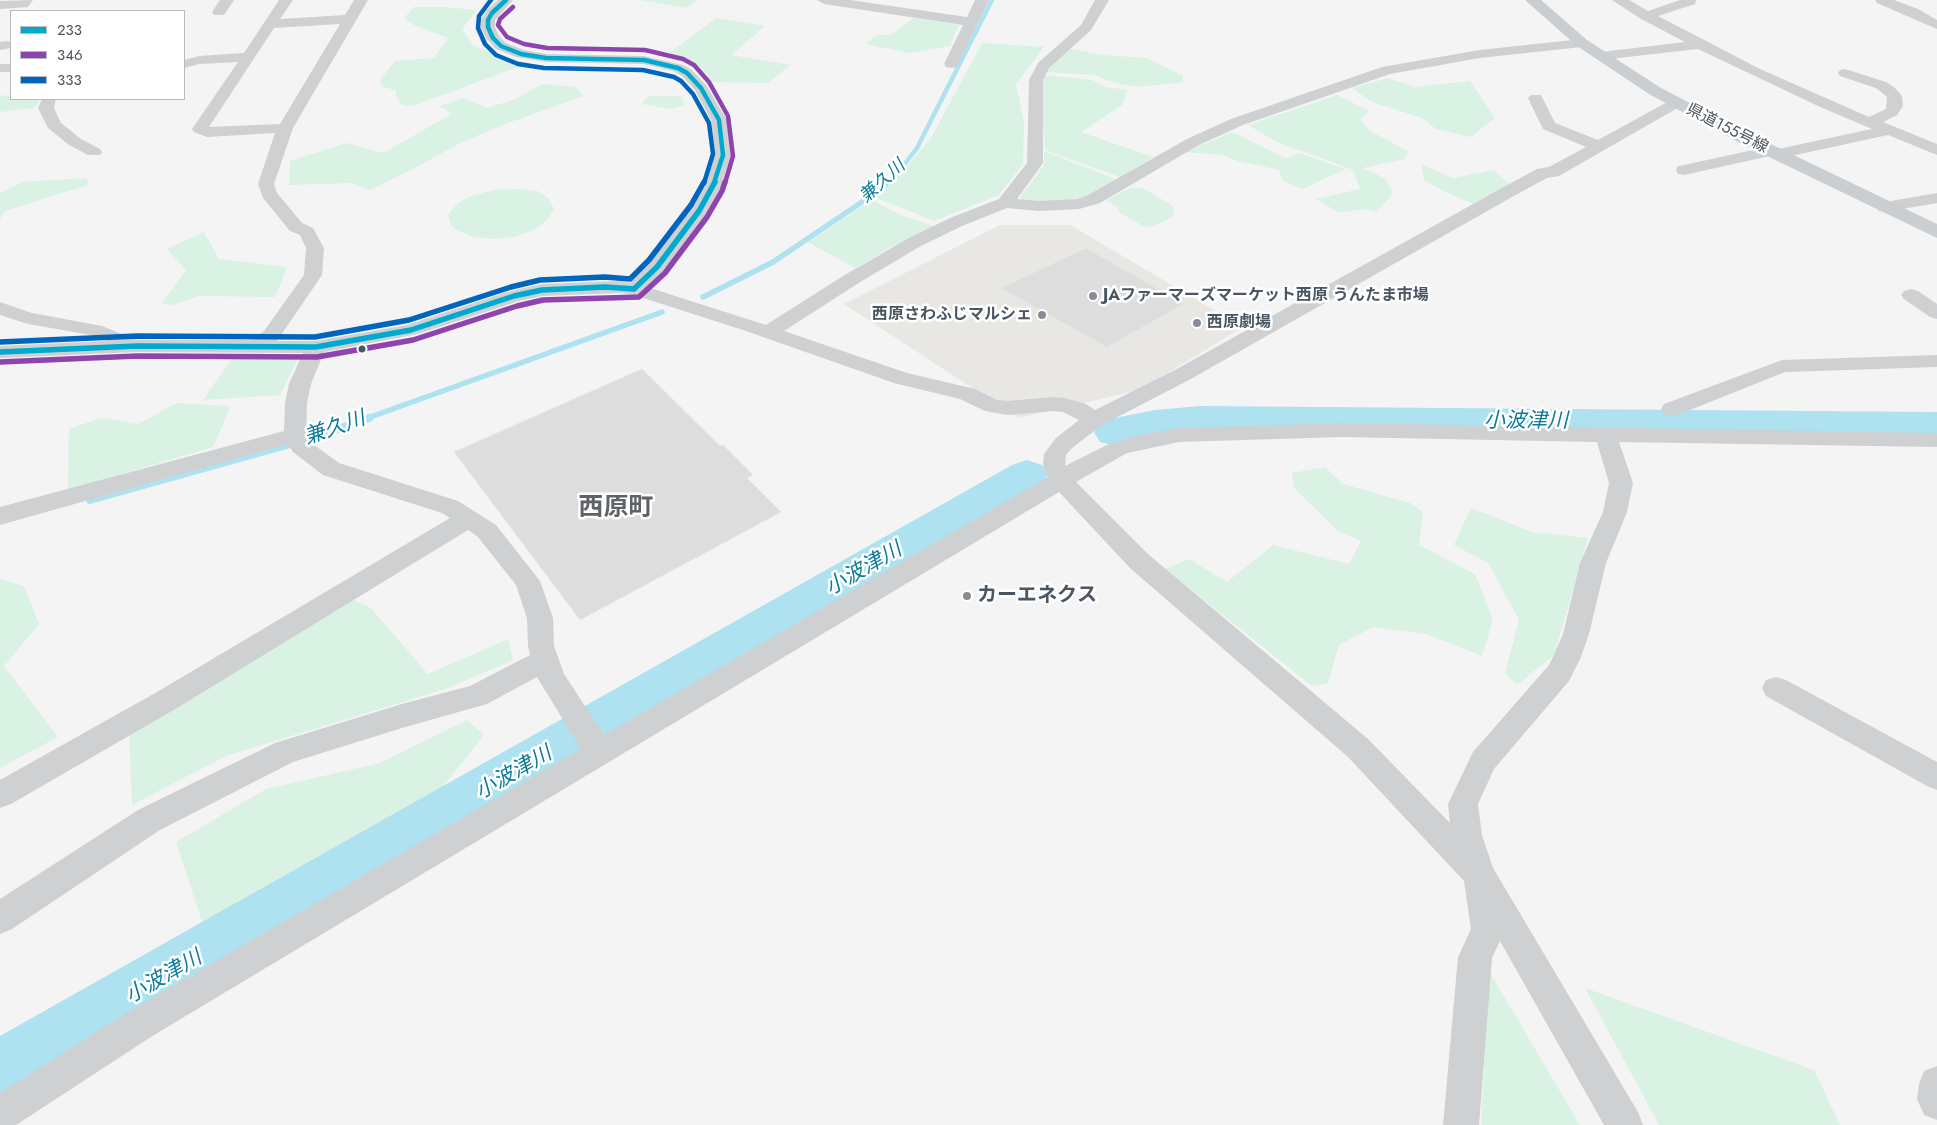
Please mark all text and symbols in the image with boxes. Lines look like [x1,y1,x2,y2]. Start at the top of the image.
legend [10,10,185,100]
text: 233 [57,19,82,41]
text: 346 [57,44,83,66]
text: 333 [57,69,82,91]
street label: 県道155号線 [1683,100,1771,158]
water label: 兼久川 [856,156,910,208]
place label: JAファーマーズマーケット西原 うんたま市場 [1103,286,1429,306]
marker: JAファーマーズマーケット西原 うんたま市場 [1087,290,1099,302]
place label: 西原さわふじマルシェ [872,305,1032,325]
marker: 西原さわふじマルシェ [1036,309,1048,321]
place label: 西原劇場 [1207,313,1271,333]
marker: 西原劇場 [1191,317,1203,329]
unlabelled marker [357,344,367,354]
water label: 兼久川 [301,407,369,451]
water label: 小波津川 [1484,409,1568,435]
district label: 西原町 [579,494,653,524]
water label: 小波津川 [821,538,907,602]
place label: カーエネクス [977,584,1097,608]
marker: カーエネクス [961,590,973,602]
water label: 小波津川 [471,742,557,806]
water label: 小波津川 [121,946,207,1010]

